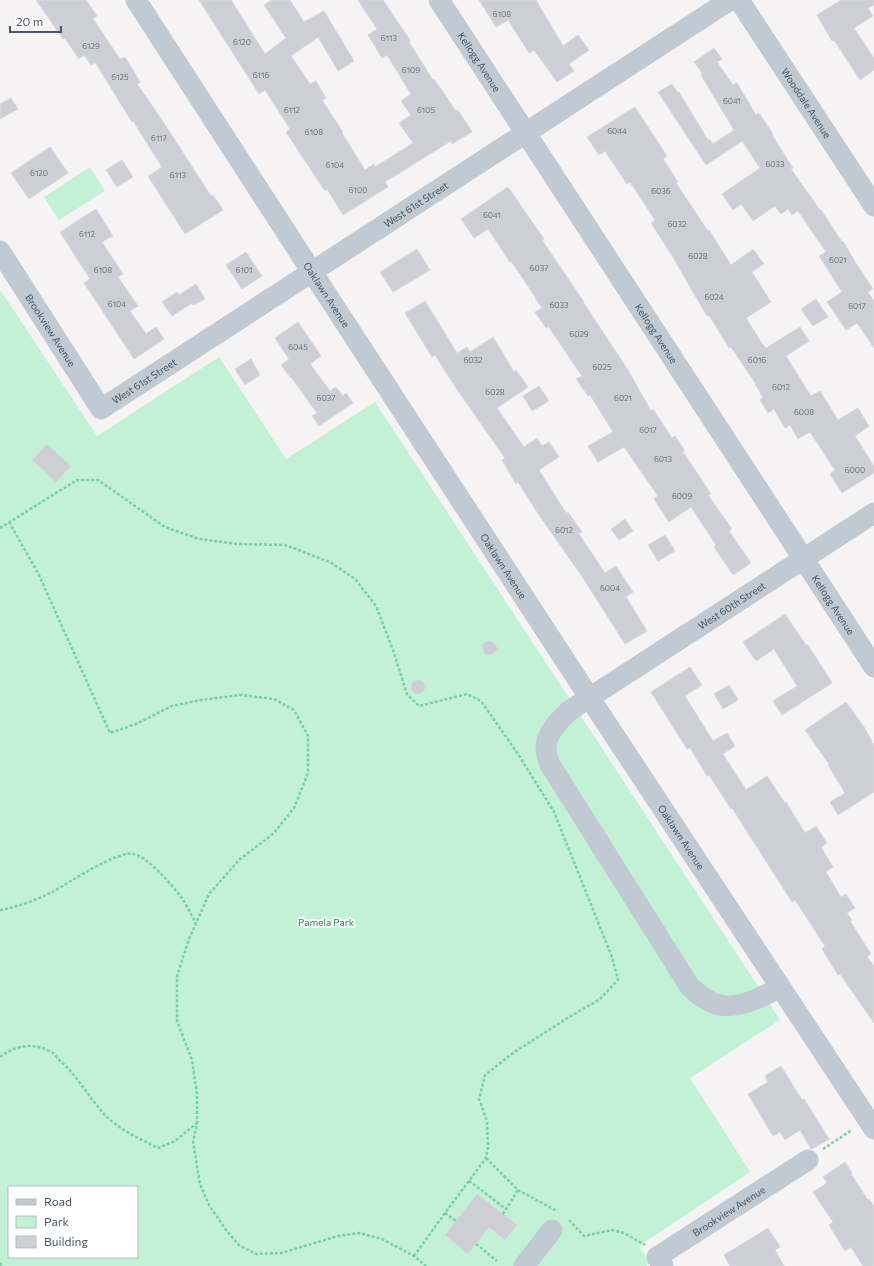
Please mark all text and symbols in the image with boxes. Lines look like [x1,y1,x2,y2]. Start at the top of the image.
scale bar [10,8,61,34]
house number: 6108 [493,9,511,19]
text: 20 m [16,14,43,28]
street label: Kellogg Avenue [456,30,503,94]
house number: 6113 [381,33,398,43]
house number: 6120 [233,37,251,47]
house number: 6129 [82,41,100,51]
house number: 6109 [402,65,420,75]
street label: Wooddale Avenue [779,66,834,140]
house number: 6116 [253,70,269,80]
house number: 6125 [111,72,129,82]
house number: 6041 [723,96,741,106]
house number: 6112 [284,105,301,115]
house number: 6105 [417,105,435,115]
house number: 6044 [607,126,627,136]
house number: 6108 [305,127,323,137]
house number: 6117 [151,133,167,143]
house number: 6033 [765,159,785,169]
house number: 6104 [326,160,344,170]
house number: 6120 [30,168,48,178]
house number: 6113 [170,170,187,180]
street label: West 61st Street [381,179,450,230]
house number: 6100 [349,185,367,195]
house number: 6036 [651,186,671,196]
house number: 6041 [483,210,501,220]
house number: 6032 [667,219,687,229]
house number: 6112 [79,229,96,239]
house number: 6028 [688,251,708,261]
house number: 6021 [829,255,847,265]
street label: Oaklawn Avenue [301,260,352,330]
house number: 6037 [530,263,548,273]
house number: 6108 [94,265,112,275]
house number: 6101 [236,265,252,275]
street label: Brookview Avenue [23,292,78,369]
house number: 6024 [704,292,724,302]
house number: 6104 [108,299,126,309]
house number: 6033 [549,300,569,310]
street label: Kellogg Avenue [633,301,680,365]
house number: 6017 [848,301,866,311]
house number: 6029 [569,329,589,339]
house number: 6045 [288,342,308,352]
house number: 6032 [463,355,483,365]
house number: 6016 [748,355,766,365]
street label: West 61st Street [110,356,179,406]
house number: 6025 [592,362,612,372]
house number: 6012 [772,382,791,392]
house number: 6028 [485,387,505,397]
house number: 6037 [317,393,335,403]
house number: 6021 [614,393,632,403]
house number: 6008 [794,407,814,417]
house number: 6017 [639,425,657,435]
house number: 6013 [654,454,672,464]
house number: 6000 [845,465,865,475]
house number: 6009 [672,491,692,501]
house number: 6012 [555,525,574,535]
street label: Oaklawn Avenue [478,531,529,601]
street label: Kellogg Avenue [810,573,857,637]
street label: West 60th Street [696,579,768,632]
house number: 6004 [600,583,620,593]
street label: Oaklawn Avenue [656,802,707,872]
park label: Pamela Park [298,916,355,928]
street label: Brookview Avenue [690,1183,767,1239]
legend [8,1186,138,1258]
text: Road [44,1194,72,1208]
text: Park [44,1214,70,1228]
text: Building [44,1234,88,1248]

